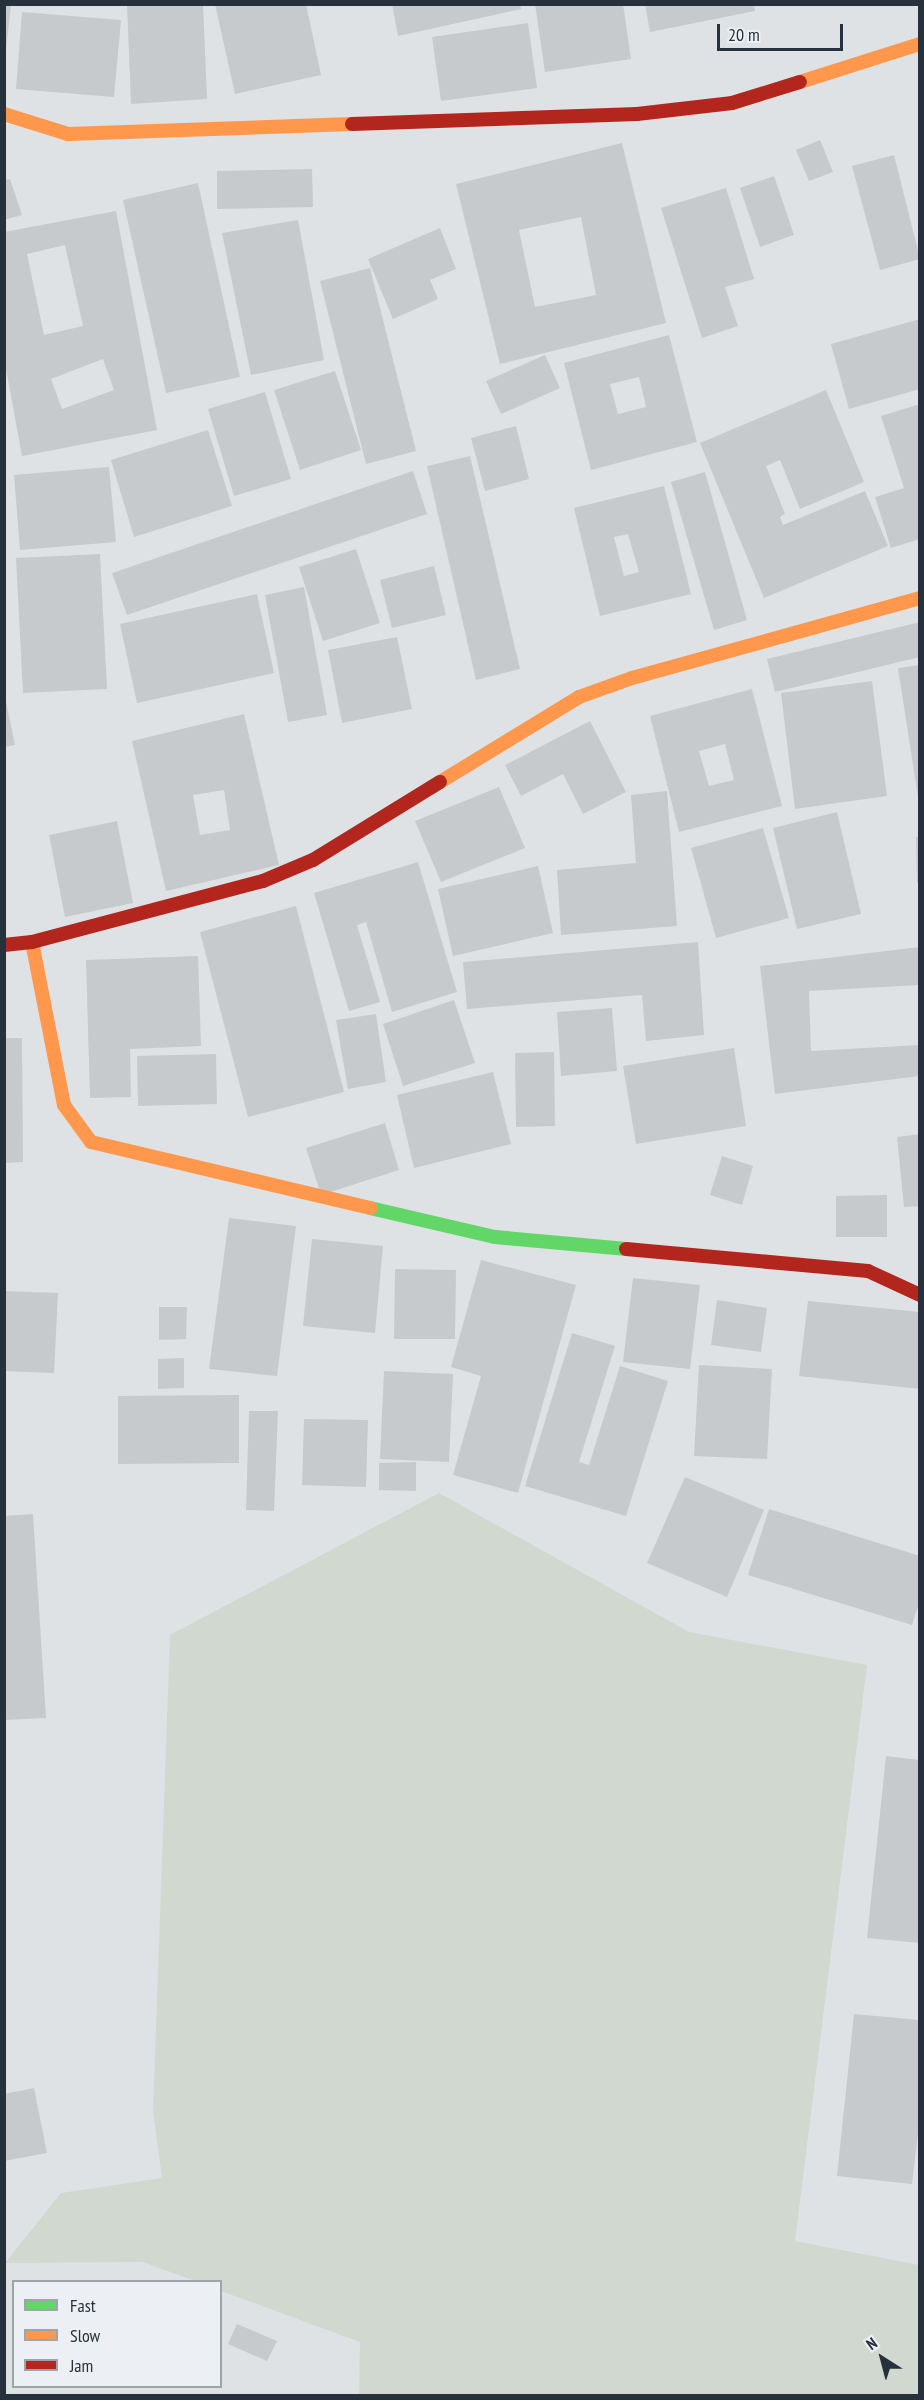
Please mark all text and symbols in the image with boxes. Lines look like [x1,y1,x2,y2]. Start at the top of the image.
scale bar [720,12,846,50]
text: 20 m [728,23,760,46]
legend [12,2280,222,2388]
text: Fast [70,2294,96,2317]
text: Slow [70,2324,100,2347]
north arrow [852,2328,912,2388]
text: N [862,2333,881,2354]
text: Jam [70,2354,93,2377]

